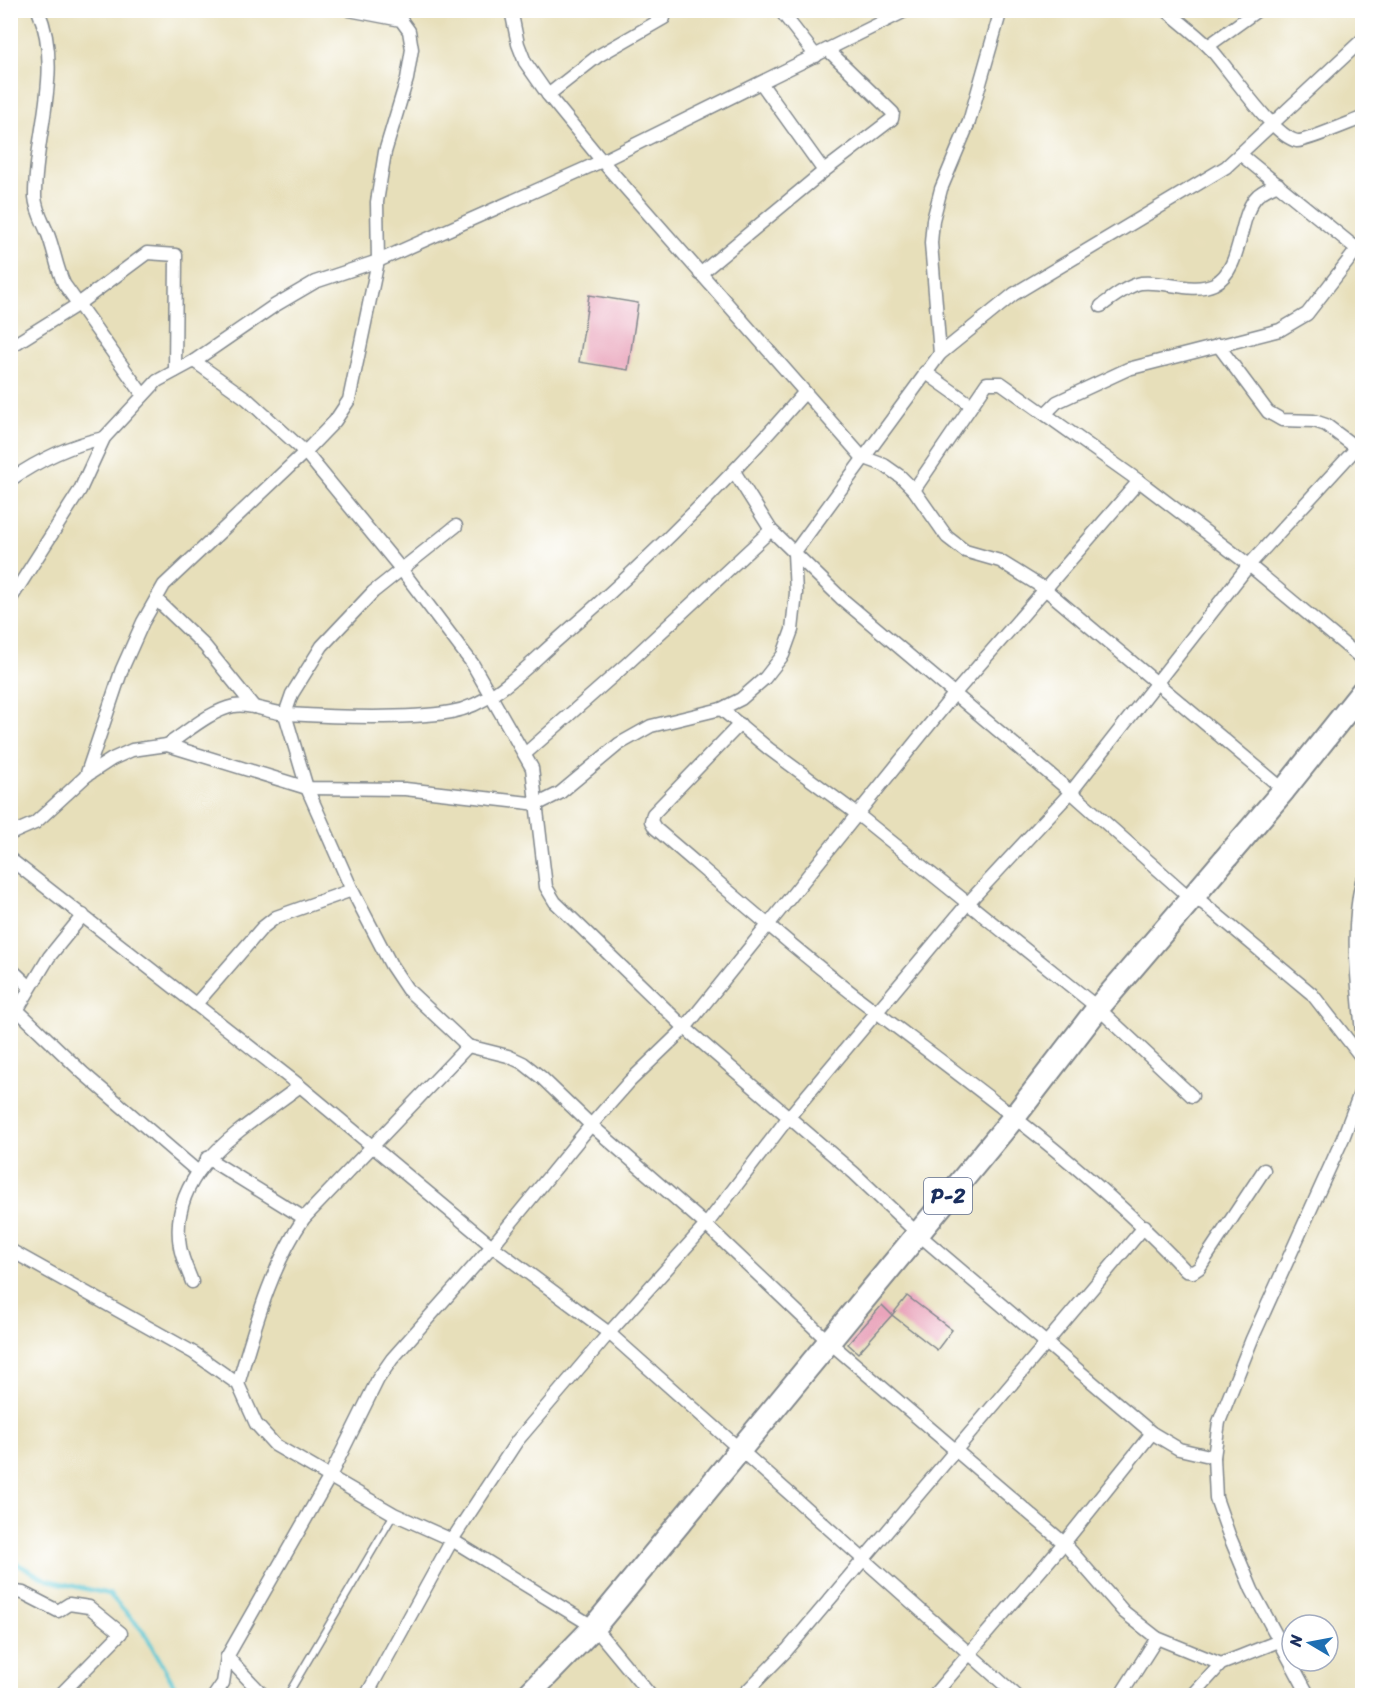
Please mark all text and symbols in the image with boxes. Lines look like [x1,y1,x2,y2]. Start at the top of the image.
road number: P-2 [924,1178,972,1214]
north arrow [1280,1613,1340,1673]
text: N [1280,1632,1311,1649]

